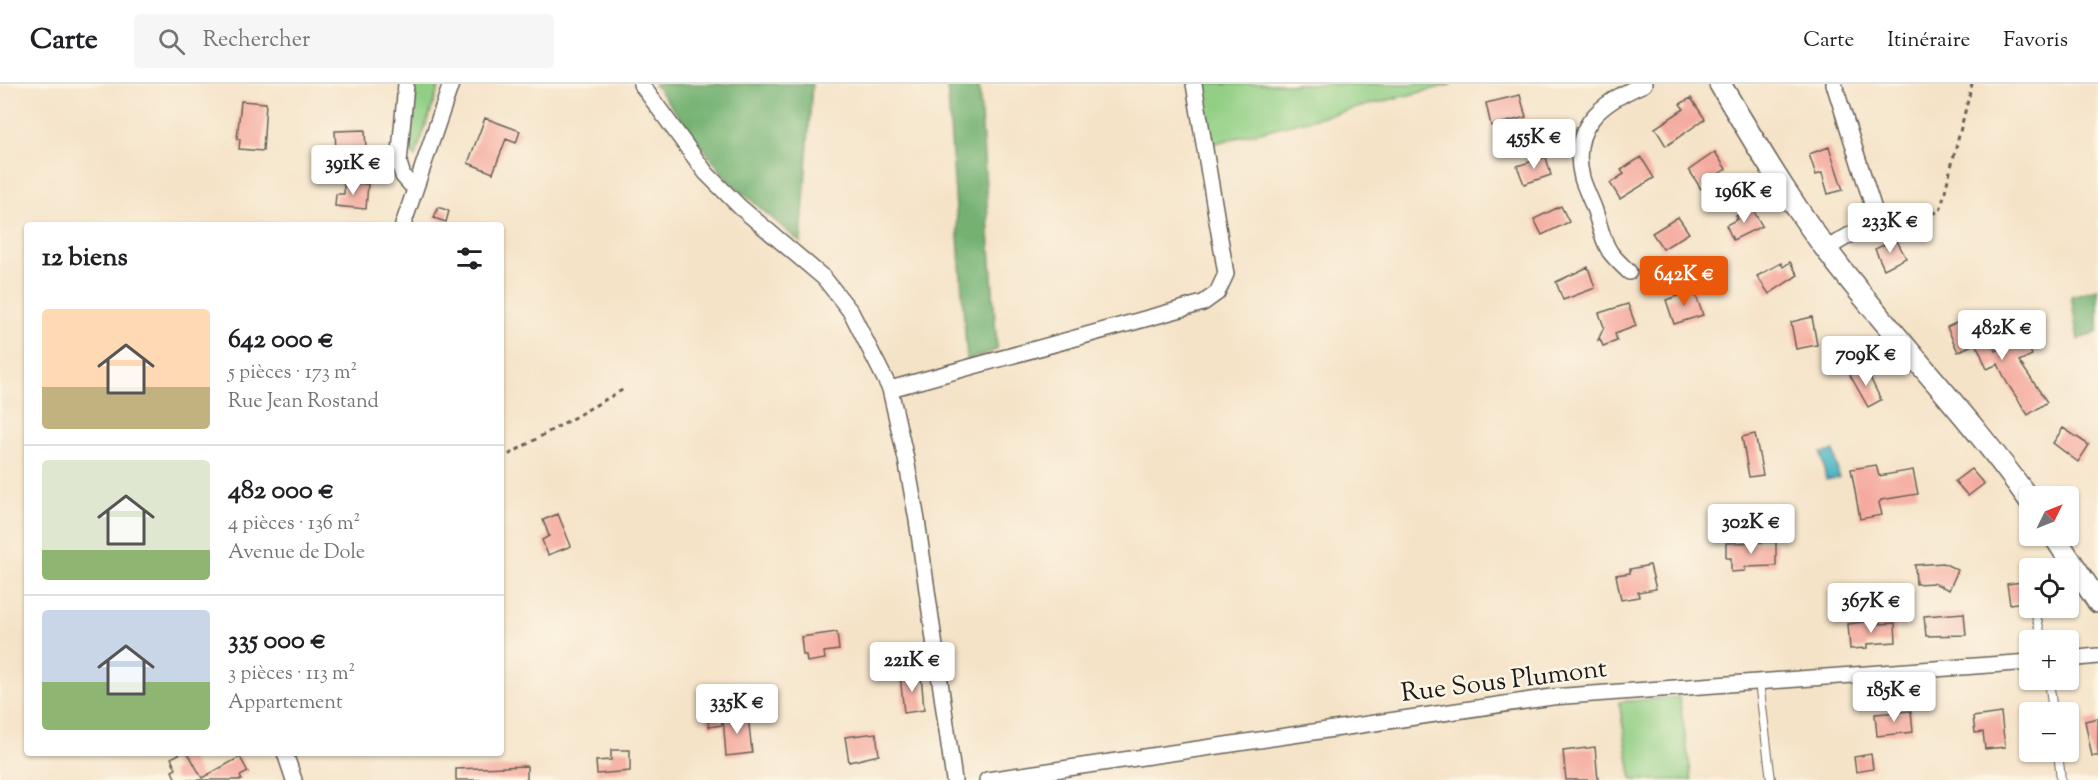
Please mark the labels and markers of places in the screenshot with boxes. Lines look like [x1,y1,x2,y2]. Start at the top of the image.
pin: 455K € [1485,119,1583,170]
pin: 391K € [304,145,402,196]
pin: 196K € [1695,173,1793,224]
pin: 233K € [1841,203,1939,254]
pin: 642K € [1635,256,1733,307]
pin: 482K € [1953,310,2051,361]
pin: 709K € [1817,336,1915,387]
pin: 302K € [1702,504,1800,555]
pin: 367K € [1822,583,1920,634]
pin: 221K € [863,642,961,693]
pin: 185K € [1845,672,1943,723]
pin: 335K € [688,684,786,735]

